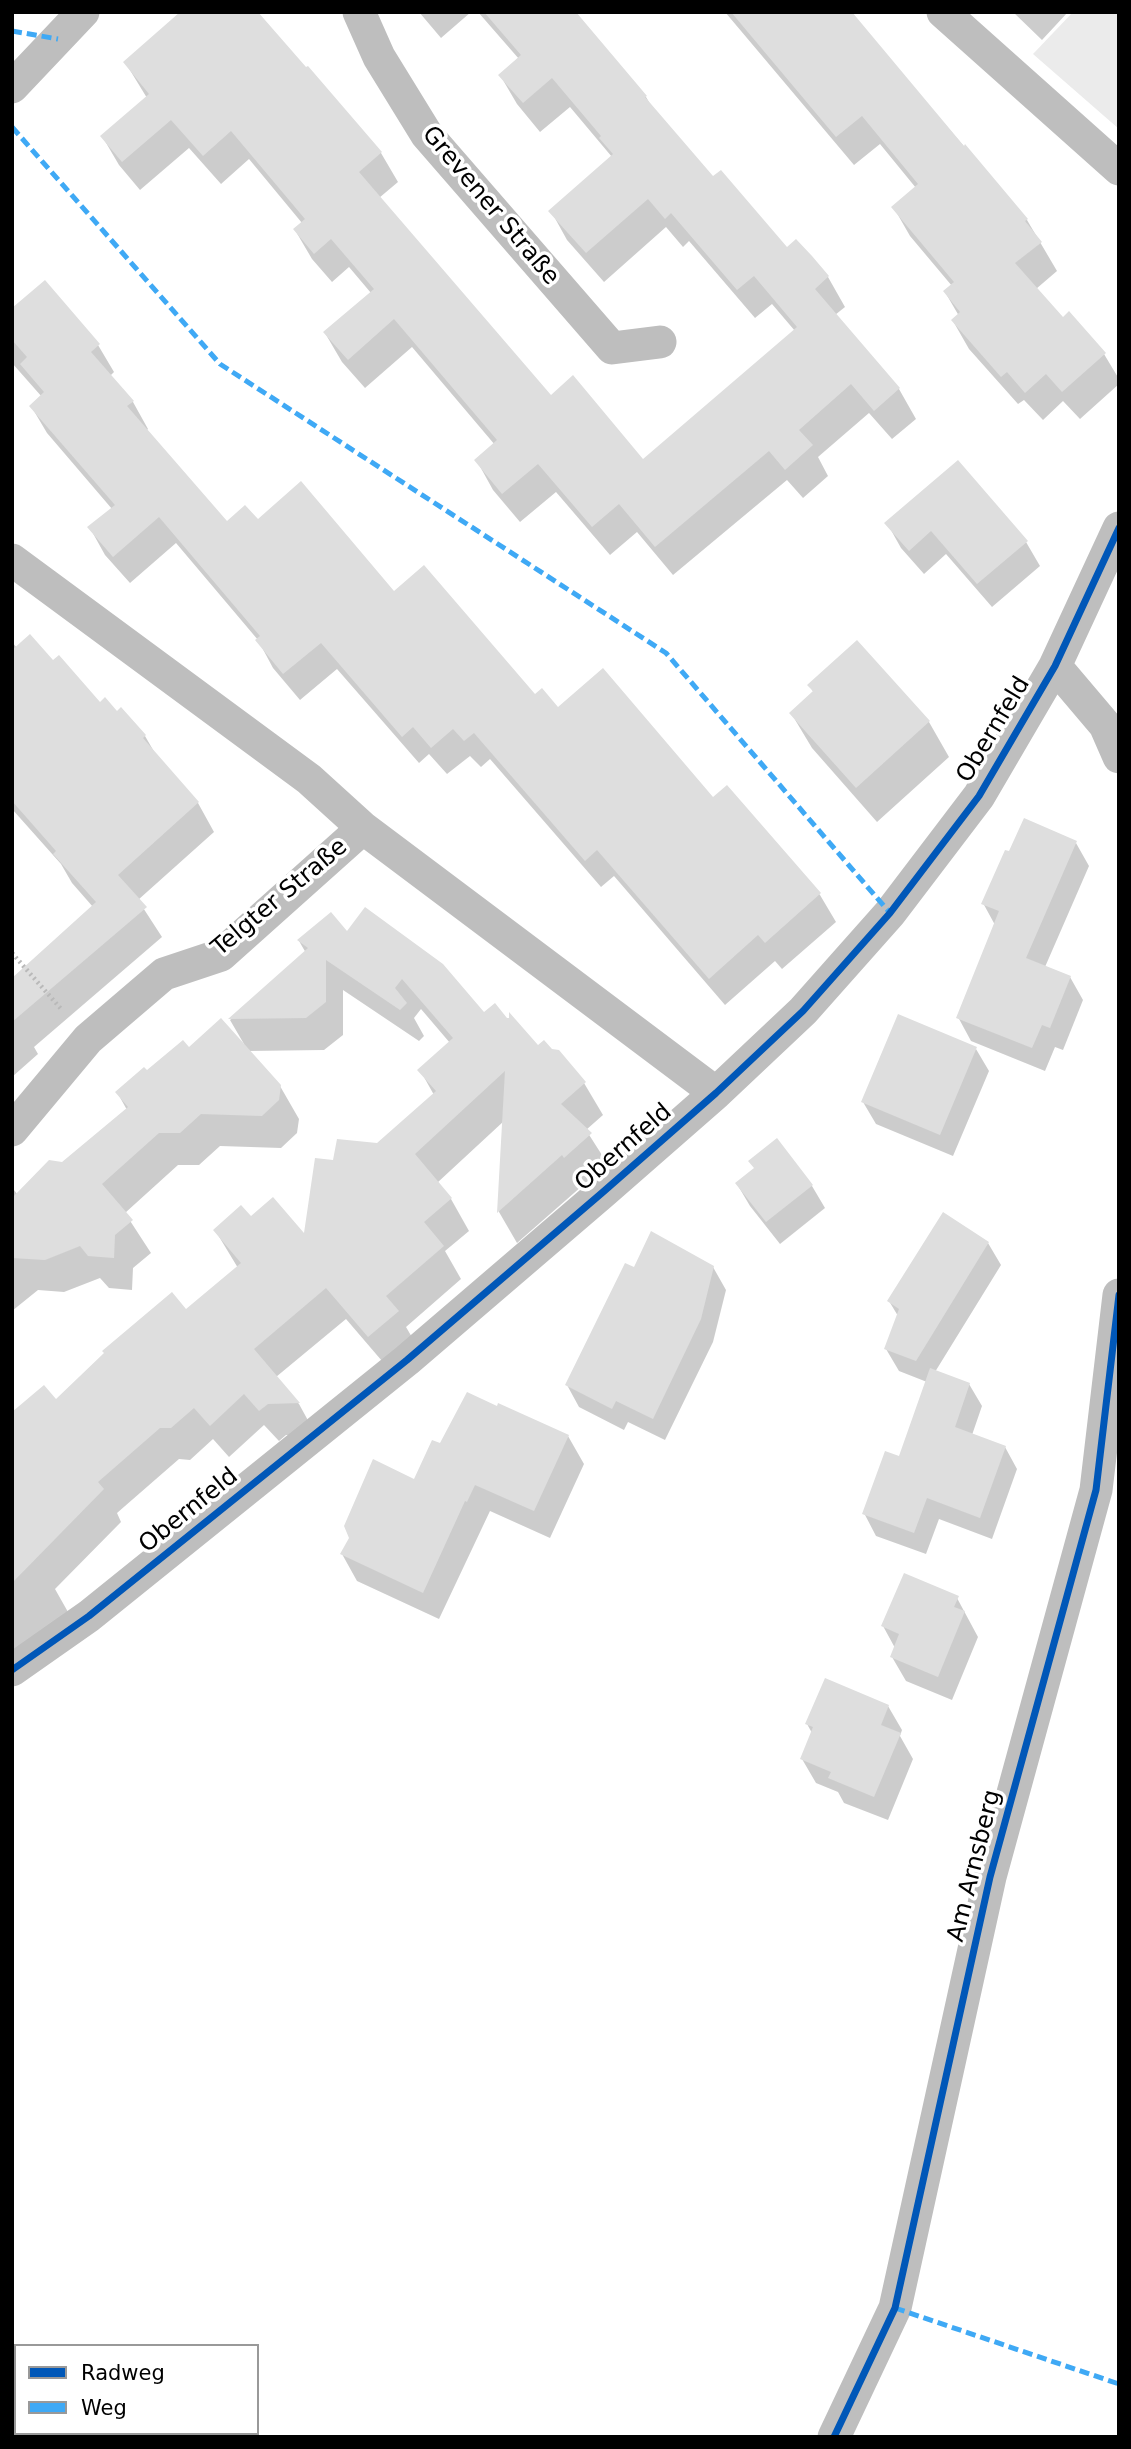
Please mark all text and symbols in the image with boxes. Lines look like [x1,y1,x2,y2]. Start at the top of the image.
street label: Grevener Straße [415,121,565,291]
street label: Obernfeld [951,672,1037,788]
street label: Telgter Straße [206,833,354,963]
street label: Obernfeld [570,1098,678,1198]
street label: Obernfeld [134,1462,244,1560]
street label: Am Arnsberg [942,1787,1008,1945]
legend [14,2344,259,2435]
text: Radweg [81,2361,165,2385]
text: Weg [81,2396,127,2420]

